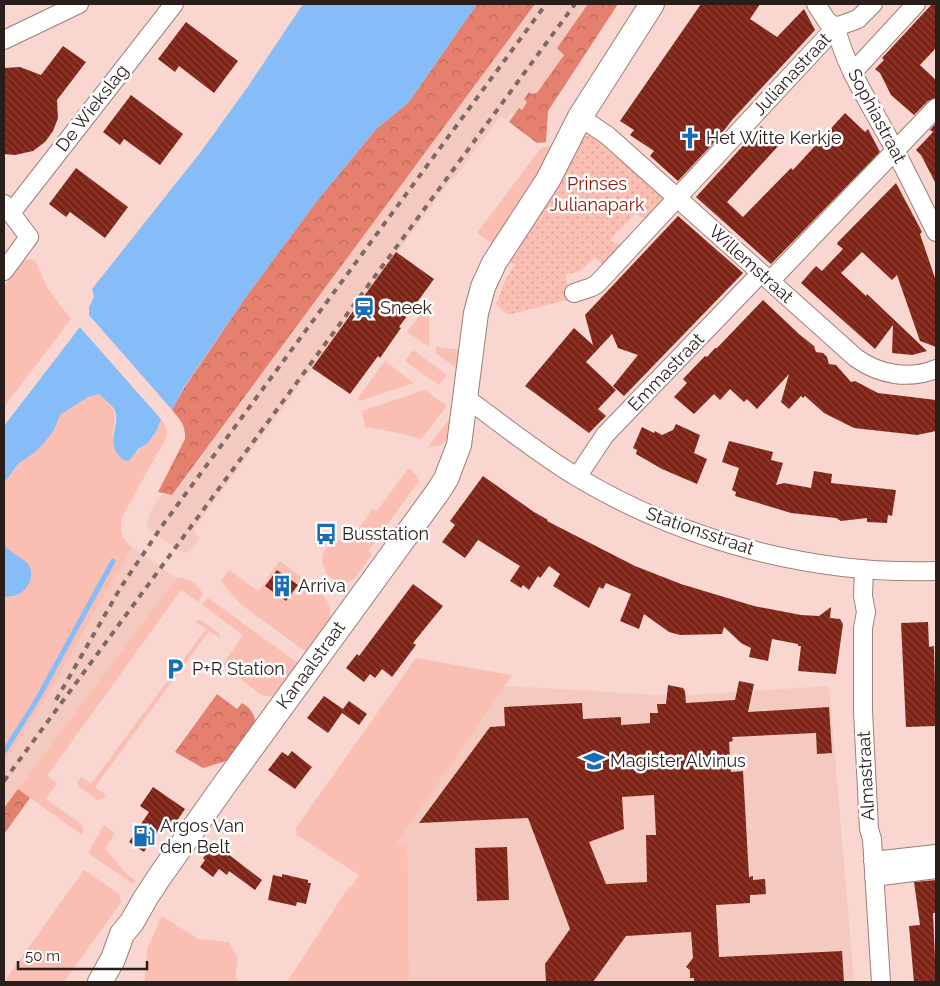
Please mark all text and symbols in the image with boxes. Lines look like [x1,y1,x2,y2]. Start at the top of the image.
street label: Julianastraat [748,28,835,119]
street label: De Wiekslag [51,60,132,155]
street label: Sophiastraat [844,65,911,166]
church icon: Het Witte Kerkje [677,125,703,151]
place label: Het Witte Kerkje [706,127,842,148]
park label: Prinses Julianapark [550,173,645,215]
street label: Willemstraat [705,220,798,307]
station icon: Sneek [351,295,377,321]
place label: Sneek [380,297,433,318]
street label: Emmastraat [623,328,708,415]
street label: Stationsstraat [643,502,757,559]
bus stop icon: Busstation [313,521,339,547]
place label: Busstation [342,523,429,544]
building icon: Arriva [269,573,295,599]
place label: Arriva [298,575,346,596]
street label: Kanaalstraat [272,617,349,713]
parking icon: P+R Station [162,656,188,682]
place label: P+R Station [192,658,285,679]
street label: Almastraat [853,731,878,822]
school or university icon: Magister Alvinus [581,748,607,774]
place label: Magister Alvinus [610,750,746,771]
place label: Argos Van den Belt [160,815,244,857]
fuel station icon: Argos Van den Belt [131,823,157,849]
scale bar [18,938,146,970]
text: 50 m [25,947,60,965]

